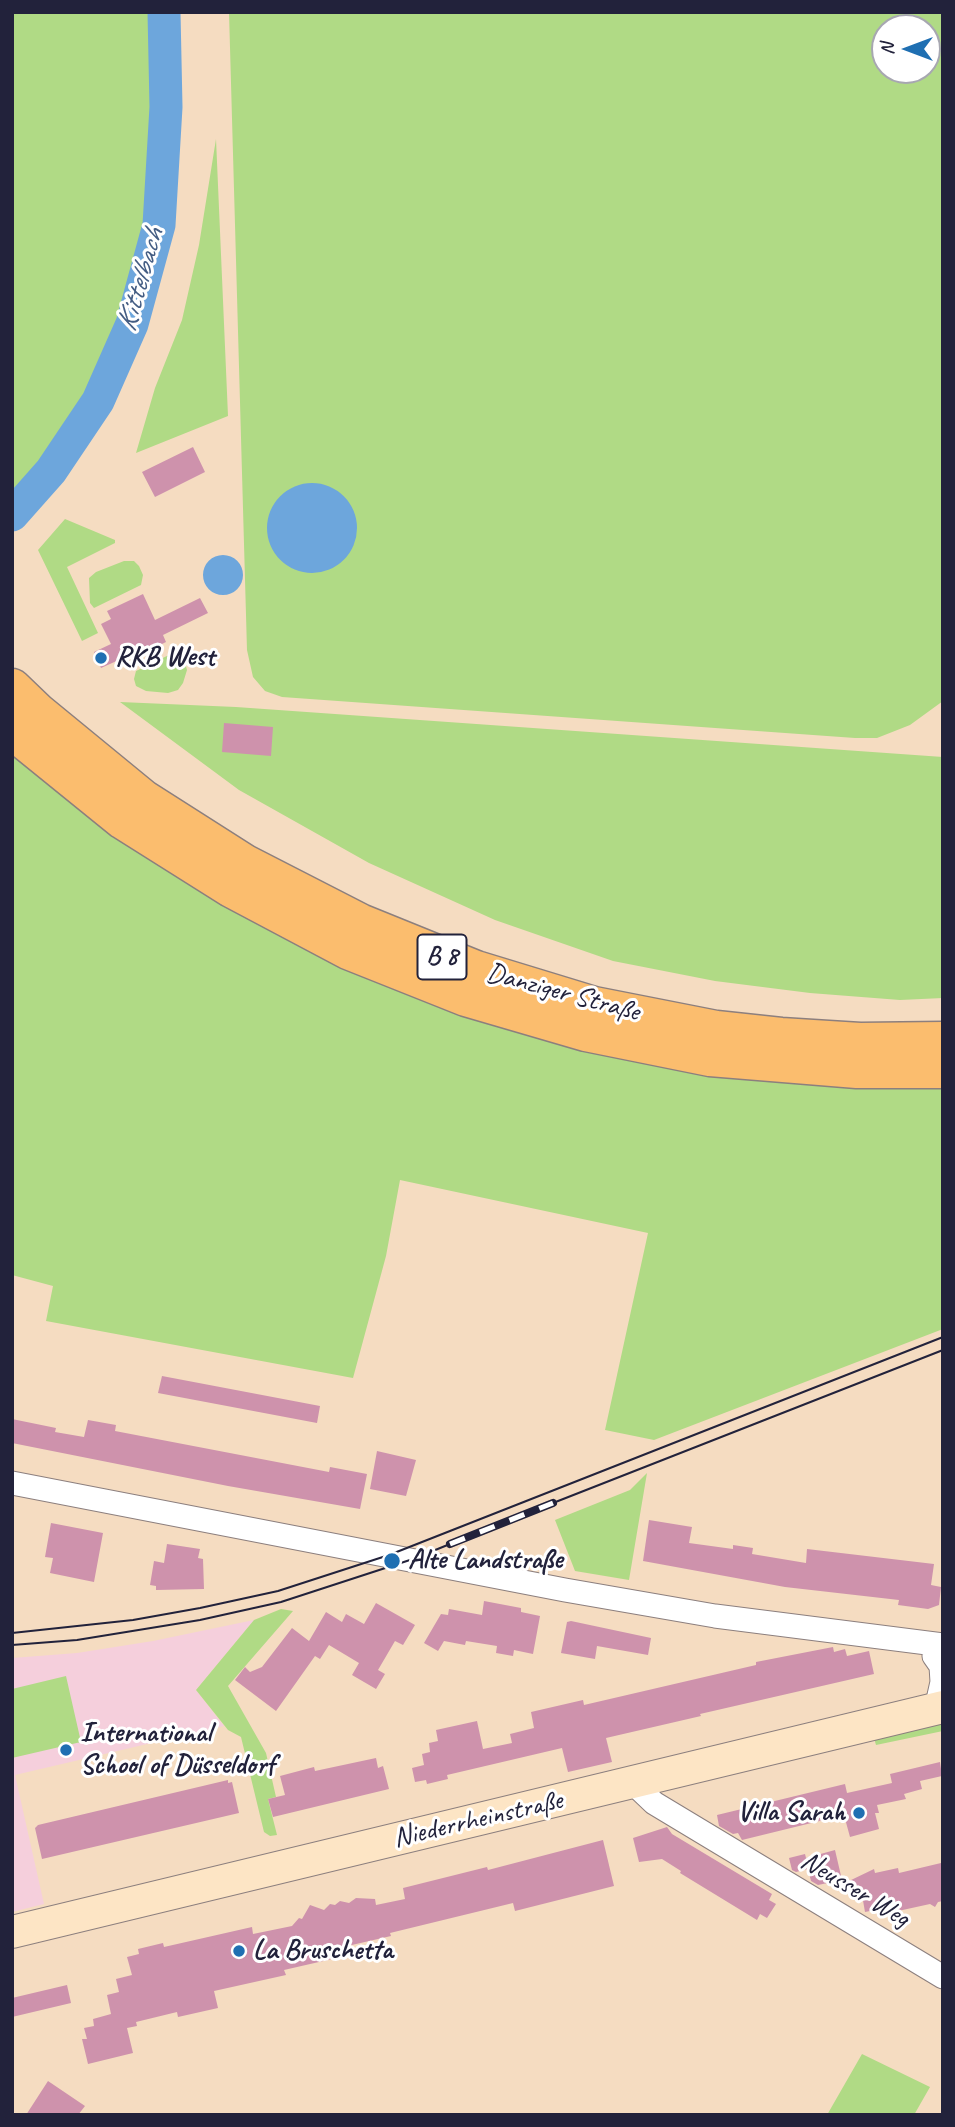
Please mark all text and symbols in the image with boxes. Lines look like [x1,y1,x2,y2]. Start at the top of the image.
north arrow [871,14,941,84]
text: N [875,43,899,55]
water label: Kittelbach [109,225,173,335]
place label: RKB West [115,641,215,675]
marker: RKB West [93,650,109,666]
road number: B 8 [418,934,466,980]
street label: Danziger Straße [483,956,643,1030]
place label: Alte Landstraße [408,1544,562,1578]
marker: Alte Landstraße [382,1551,402,1571]
place label: International School of Düsseldorf [80,1717,274,1783]
marker: International School of Düsseldorf [58,1742,74,1758]
street label: Niederrheinstraße [390,1784,566,1856]
place label: Villa Sarah [737,1796,845,1830]
marker: Villa Sarah [851,1805,867,1821]
street label: Neusser Weg [794,1844,916,1936]
place label: La Bruschetta [253,1934,393,1968]
marker: La Bruschetta [231,1943,247,1959]

